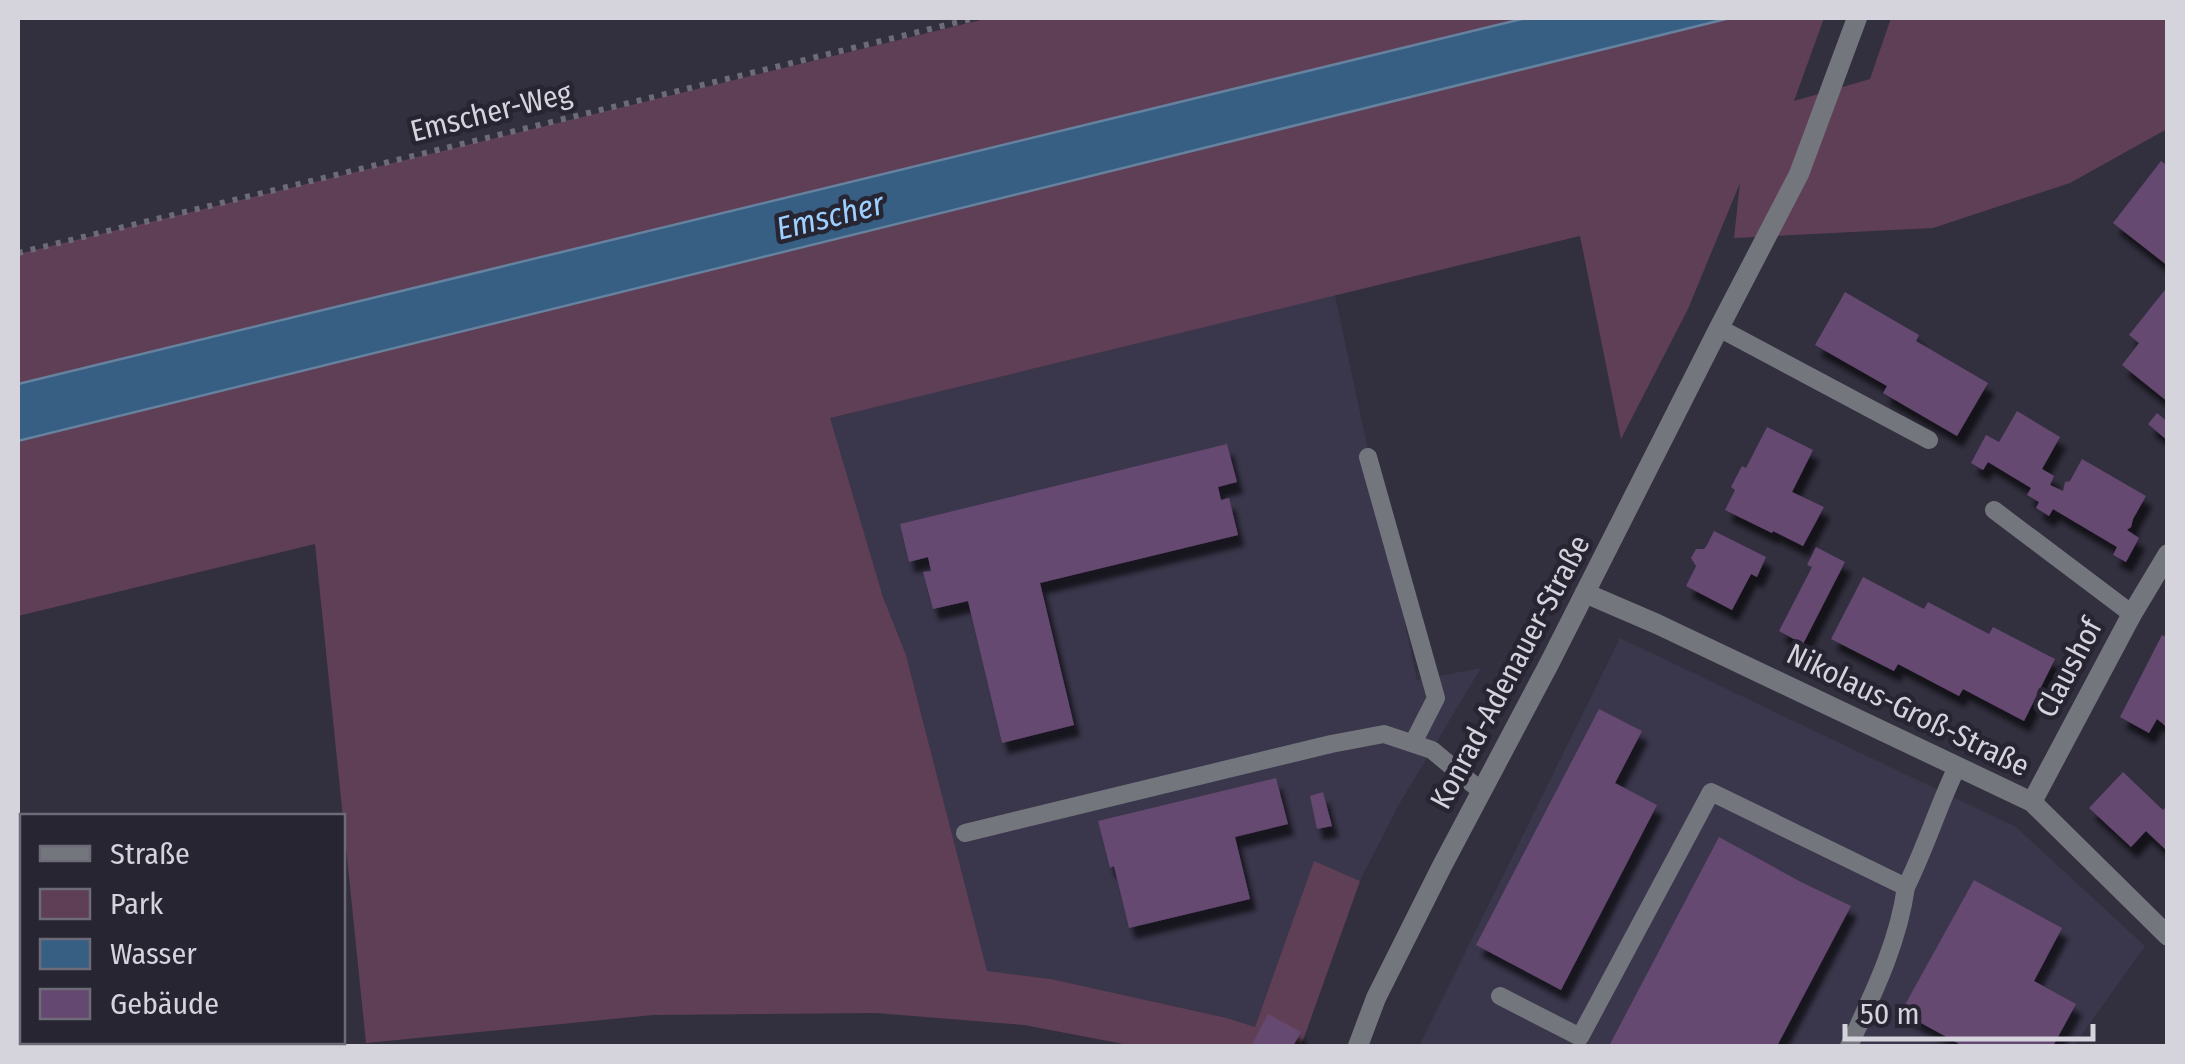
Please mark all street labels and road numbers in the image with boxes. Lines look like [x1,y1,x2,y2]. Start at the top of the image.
street label: Emscher-Weg [407,74,576,149]
street label: Konrad-Adenauer-Straße [1423,529,1597,815]
street label: Claushof [2028,611,2111,724]
street label: Nikolaus-Groß-Straße [1781,636,2035,784]

